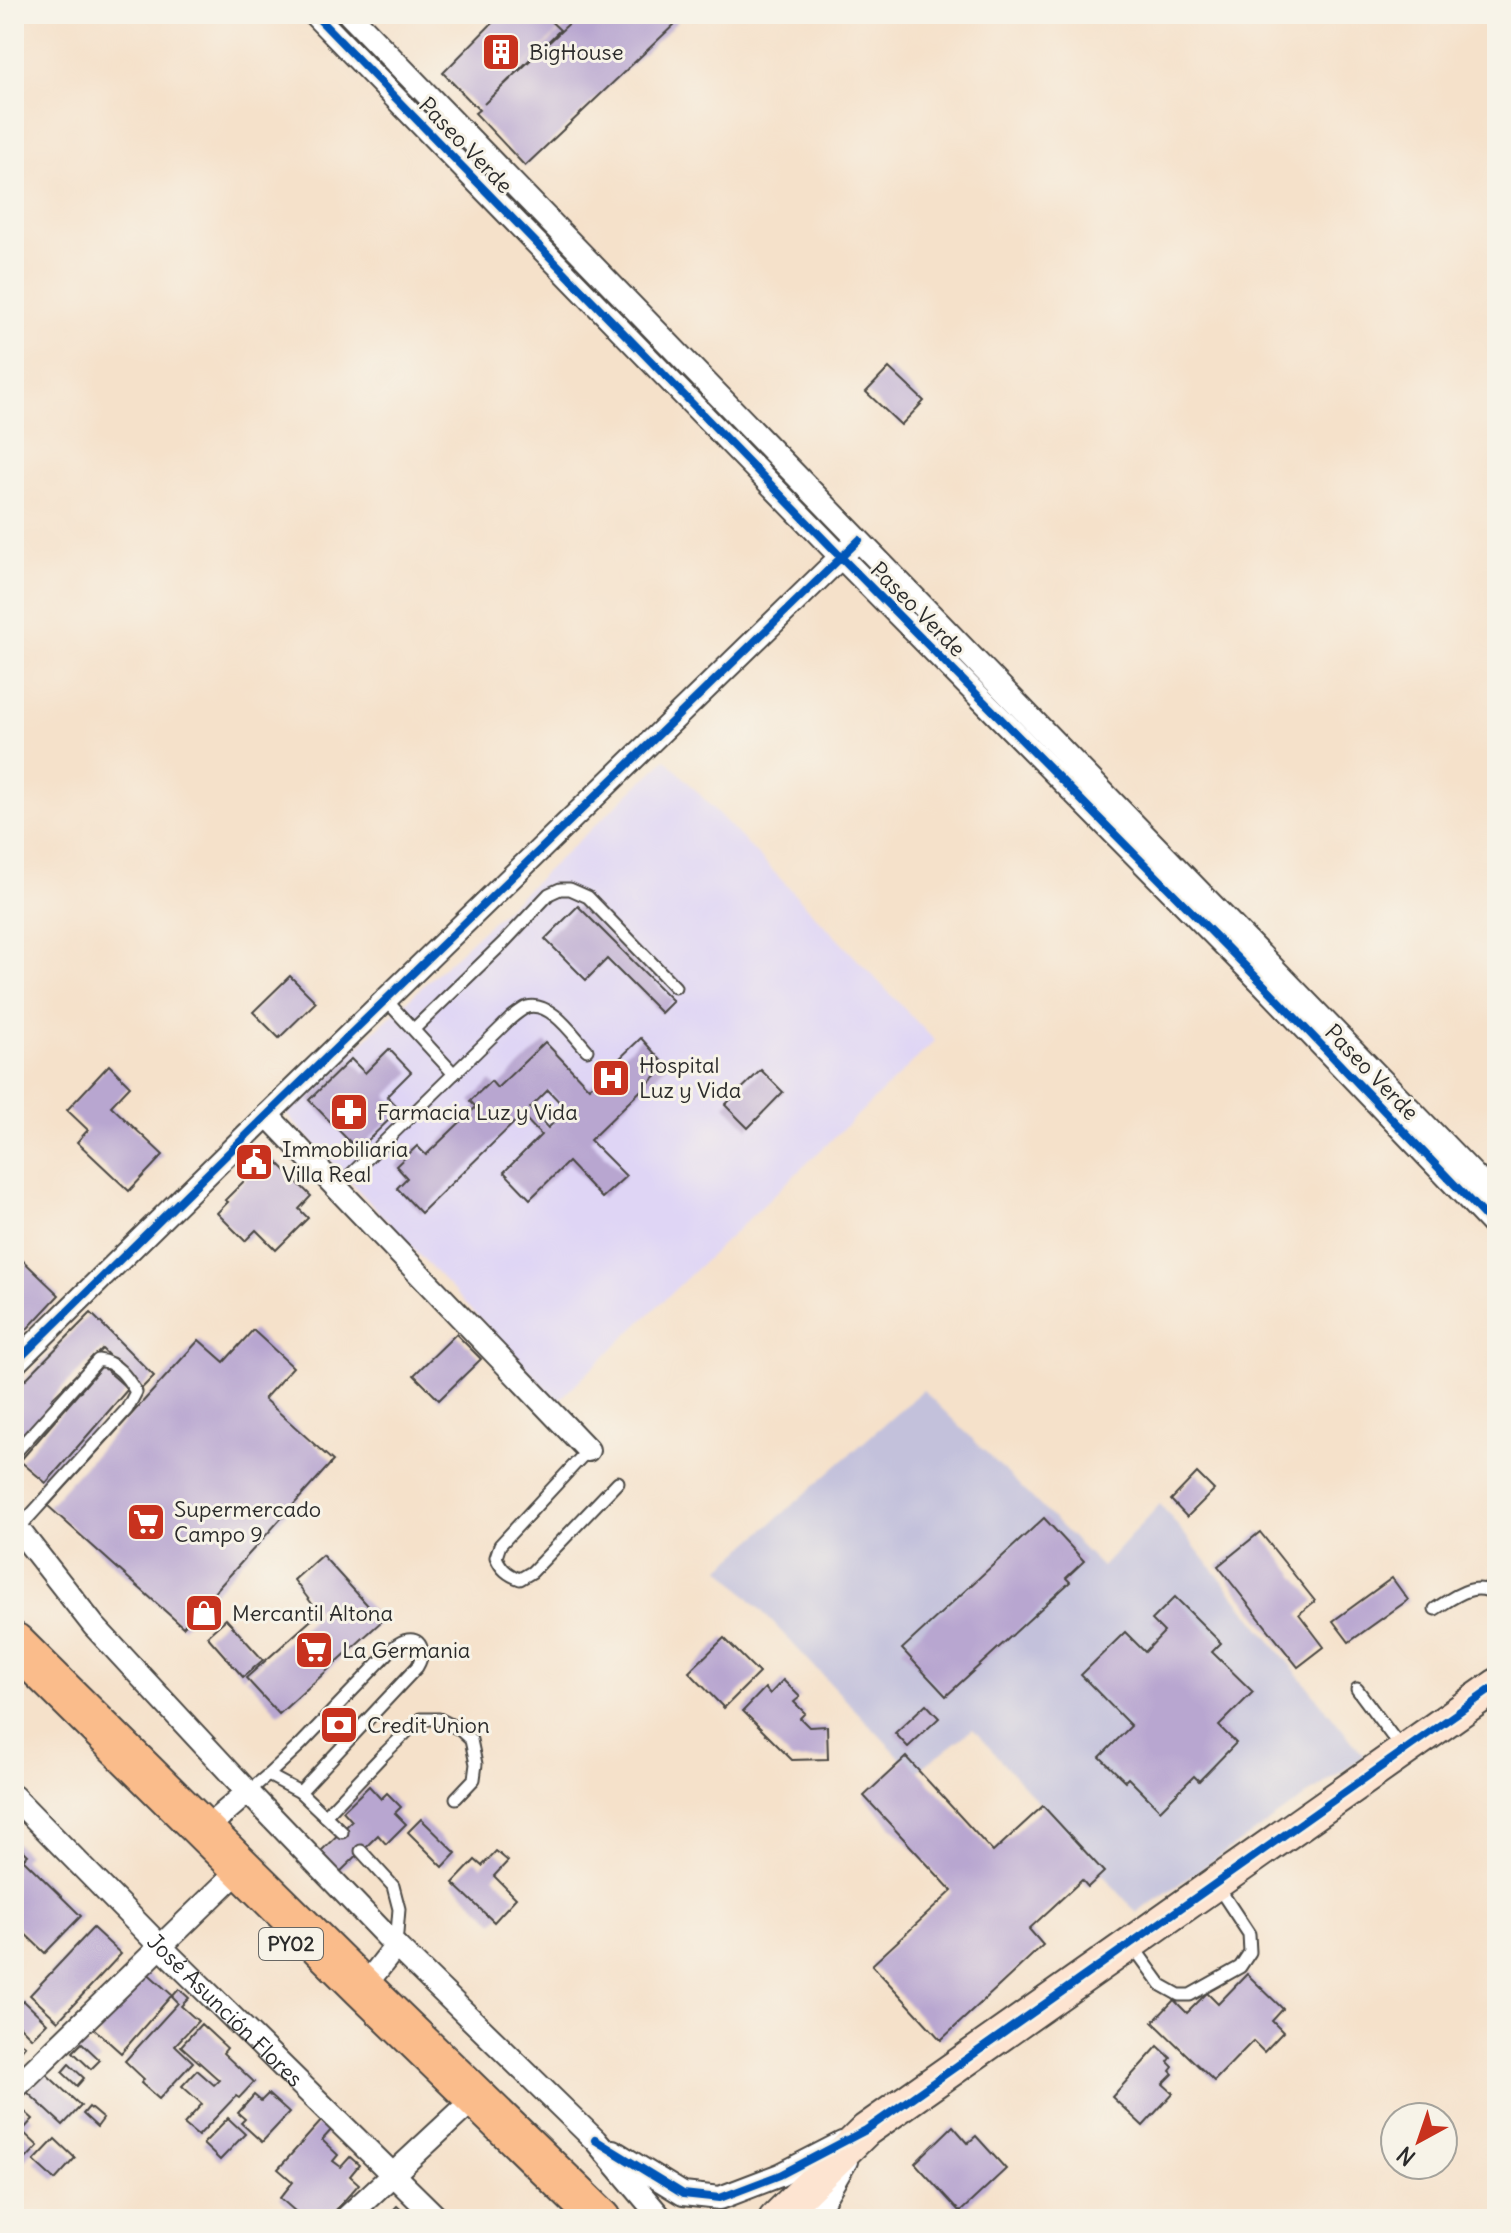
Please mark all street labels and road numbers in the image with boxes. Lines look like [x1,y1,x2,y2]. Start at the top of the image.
street label: Paseo Verde [413,91,519,199]
street label: Paseo Verde [865,556,971,662]
street label: Paseo Verde [1319,1018,1425,1126]
street label: José Asunción Flores [142,1928,309,2093]
road number: PY02 [259,1928,323,1960]

